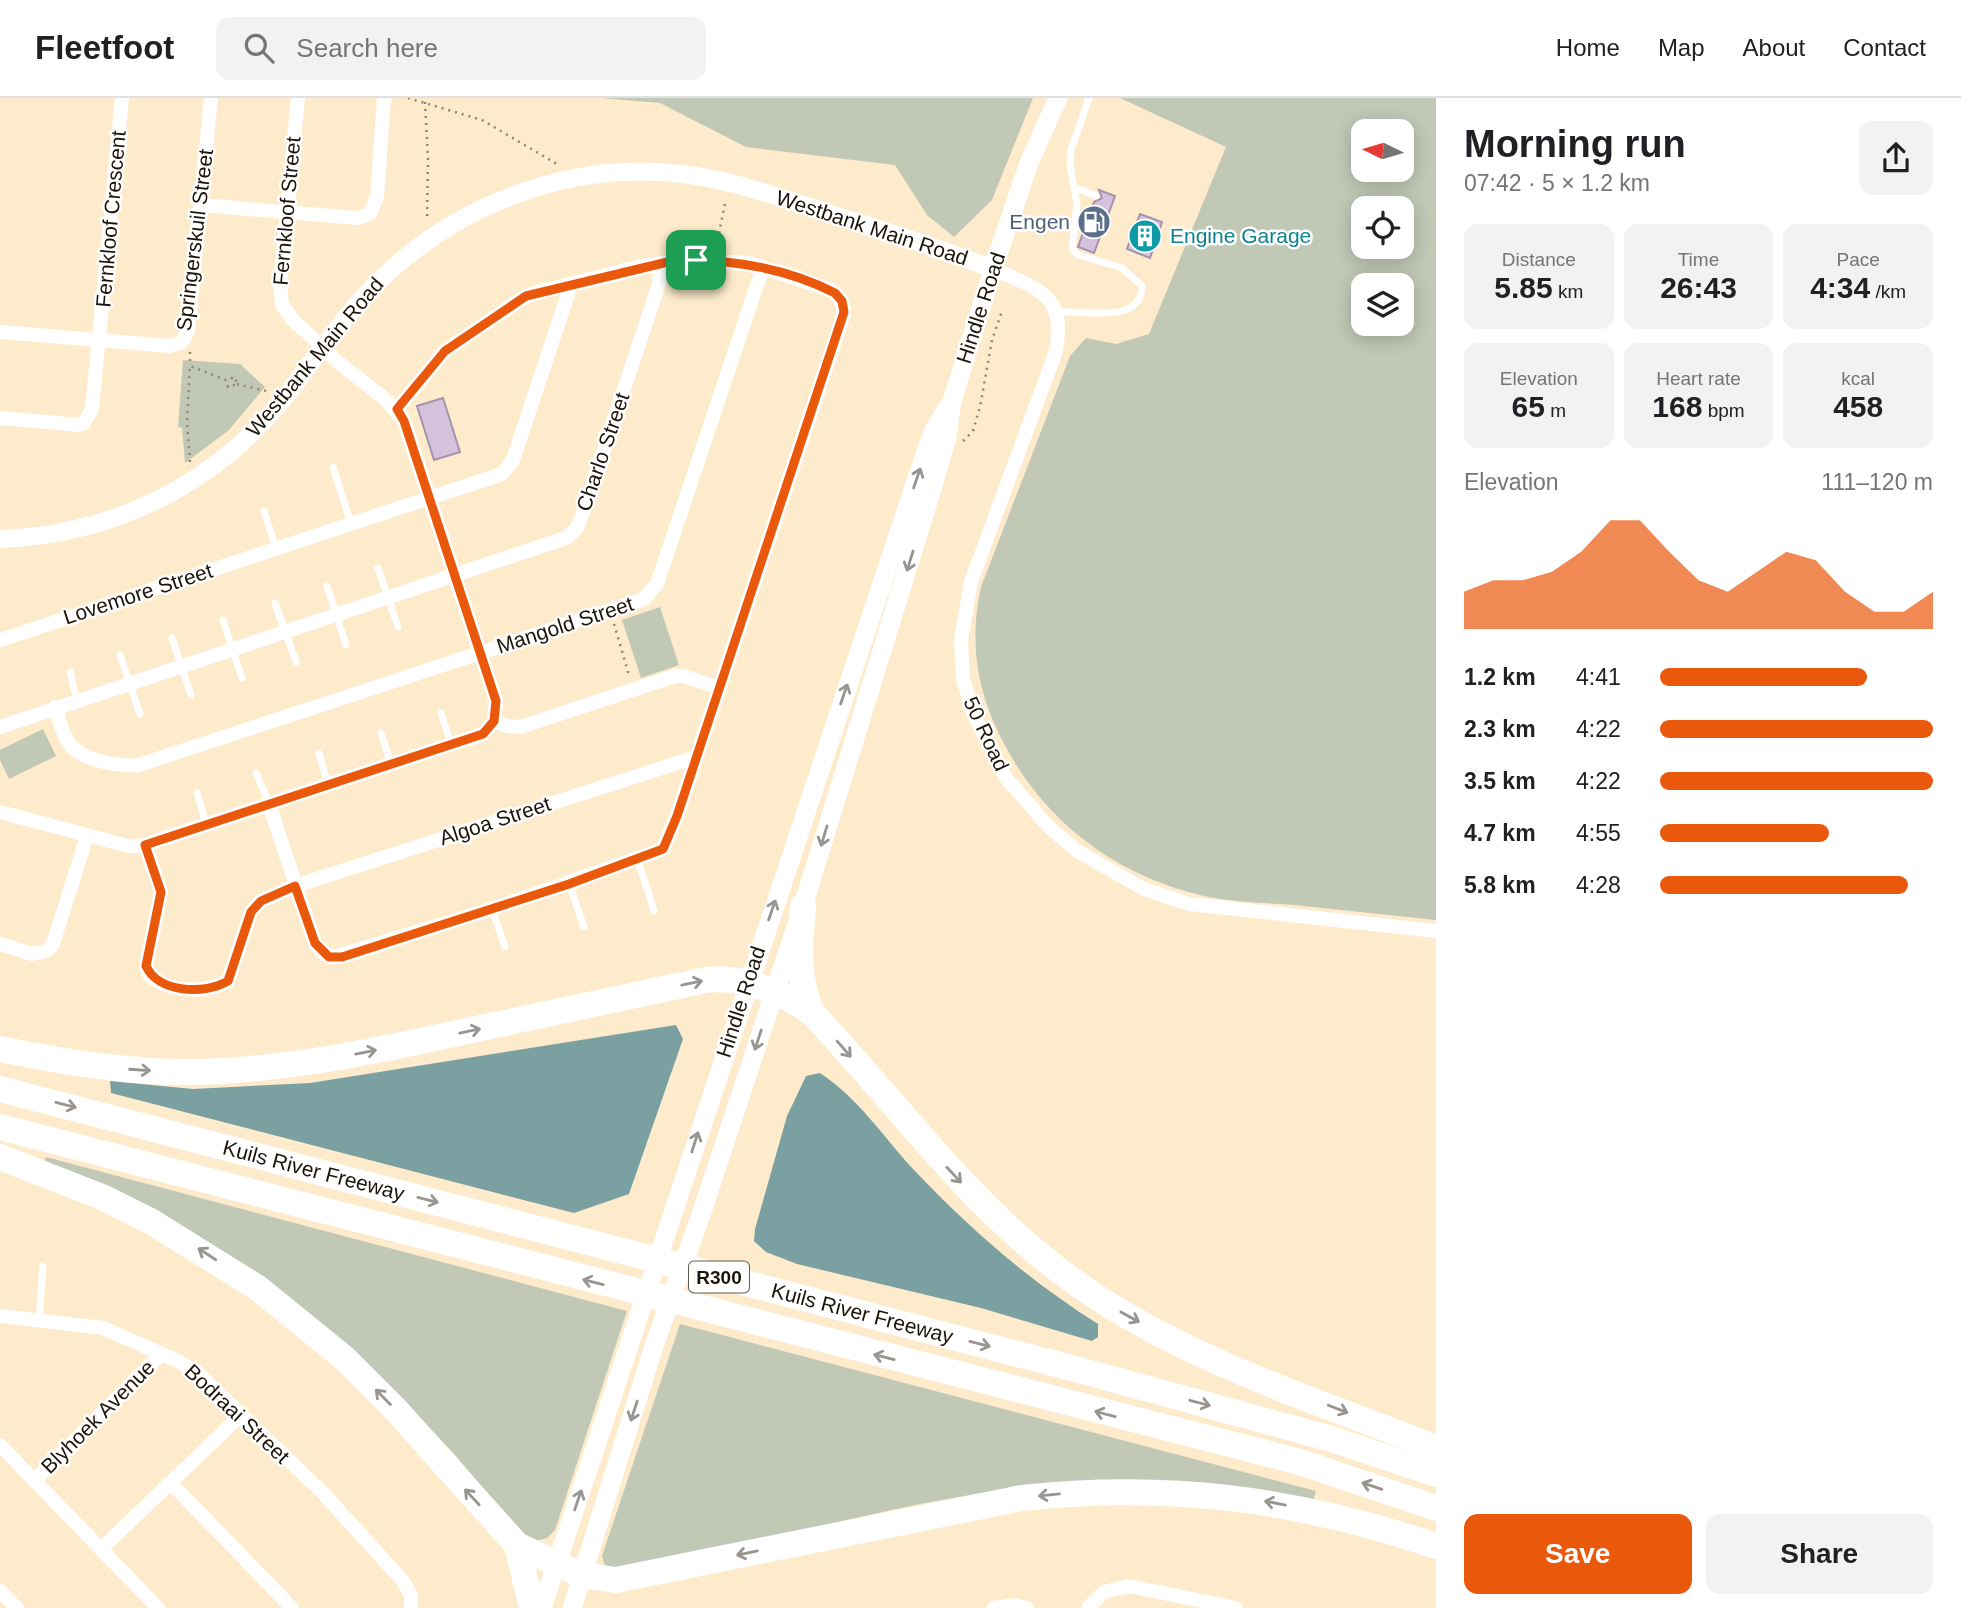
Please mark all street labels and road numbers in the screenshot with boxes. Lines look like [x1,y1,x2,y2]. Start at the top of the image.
street label: Fernkloof Crescent [91,129,130,308]
street label: Fernkloof Street [269,135,304,286]
street label: Springerskuil Street [172,147,217,332]
street label: Westbank Main Road [773,186,971,269]
street label: Hindle Road [952,249,1009,366]
street label: Westbank Main Road [241,273,388,441]
street label: Charlo Street [572,389,634,514]
street label: Lovemore Street [60,559,215,628]
street label: Mangold Street [494,592,636,657]
street label: 50 Road [959,693,1014,775]
street label: Algoa Street [436,792,554,849]
street label: Hindle Road [712,943,769,1060]
street label: Kuils River Freeway [220,1135,407,1205]
road number: R300 [689,1261,749,1292]
street label: Kuils River Freeway [769,1278,956,1348]
street label: Blyhoek Avenue [36,1355,159,1478]
street label: Bodraai Street [180,1359,294,1468]

